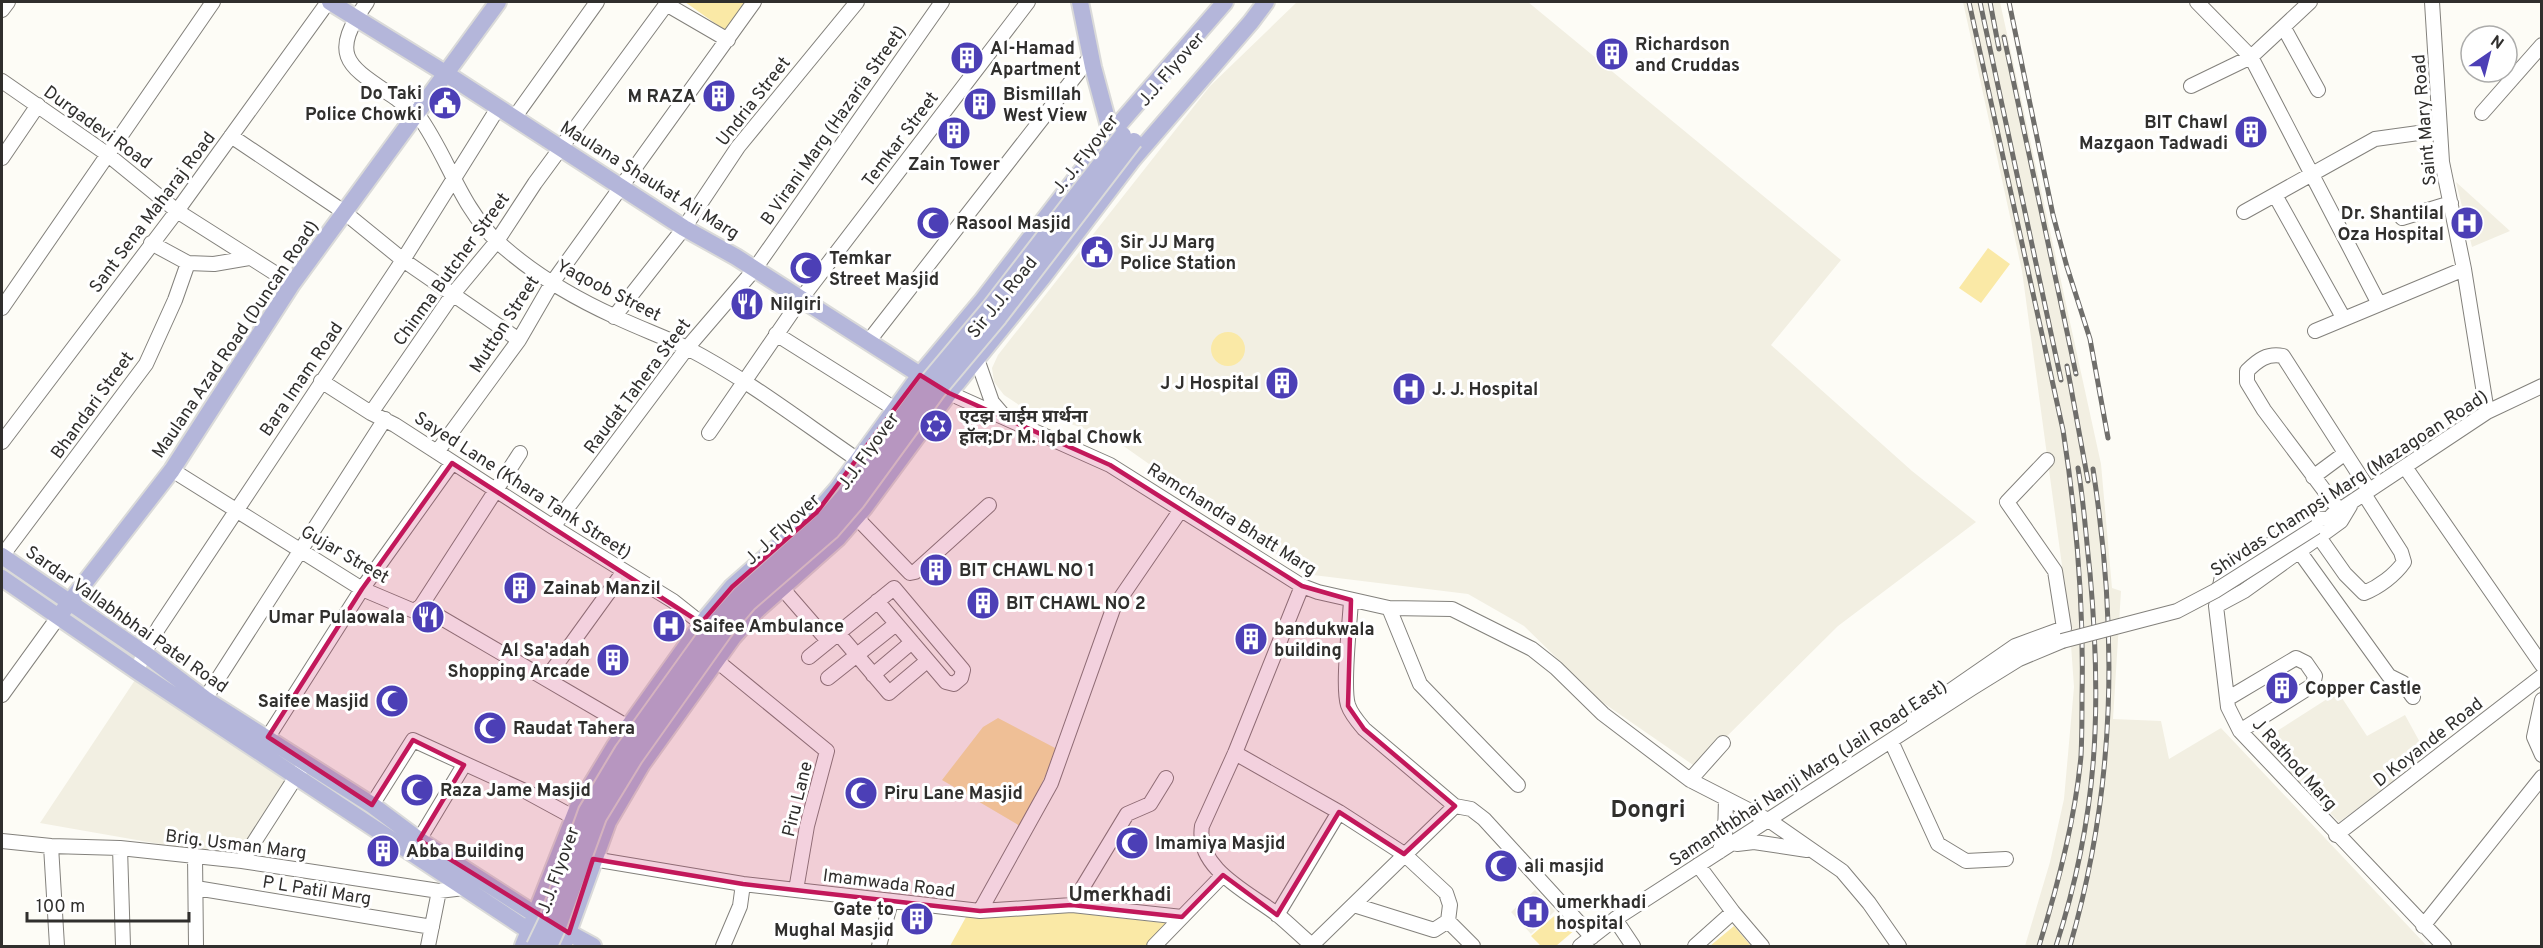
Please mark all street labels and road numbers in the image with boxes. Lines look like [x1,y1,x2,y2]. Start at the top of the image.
street label: B Virani Marg (Hazaria Street) [756,21,912,230]
street label: J.J. Flyover [1134,28,1211,112]
street label: Undria Street [712,52,796,151]
street label: Saint Mary Road [2408,53,2443,187]
street label: Durgadevi Road [38,81,156,175]
street label: Temkar Street [858,88,945,192]
street label: J. J. Flyover [1048,110,1125,200]
street label: Maulana Shaukat Ali Marg [555,117,743,246]
street label: Sant Sena Maharaj Road [85,128,221,298]
street label: Chinma Butcher Street [389,189,516,351]
street label: Maulana Azad Road (Duncan Road) [148,216,325,463]
street label: Sir J.J. Road [963,252,1043,344]
street label: Yaqoob Street [552,255,664,328]
street label: Mutton Street [465,272,545,378]
street label: Raudat Tahera Steet [580,315,697,459]
street label: Bara Imam Road [255,318,349,442]
street label: Bhandari Street [47,348,140,464]
street label: Shivdas Champsi Marg (Mazagoan Road) [2207,386,2493,583]
street label: Sayed Lane (Khara Tank Street) [409,407,635,565]
street label: J.J. Flyover [833,408,905,495]
street label: Ramchandra Bhatt Marg [1142,459,1320,582]
street label: J. J. Flyover [740,489,826,571]
street label: Gujar Street [296,521,393,590]
street label: Sardar Vallabhbhai Patel Road [20,541,232,699]
street label: Samanthbhai Nanji Marg (Jail Road East) [1666,676,1952,873]
street label: D Koyande Road [2369,693,2488,793]
street label: J Rathod Marg [2246,714,2342,816]
street label: Piru Lane [778,759,819,839]
street label: J.J. Flyover [533,824,586,917]
street label: Brig. Usman Marg [164,825,308,866]
street label: Imamwada Road [821,865,956,904]
street label: P L Patil Marg [261,872,373,911]

